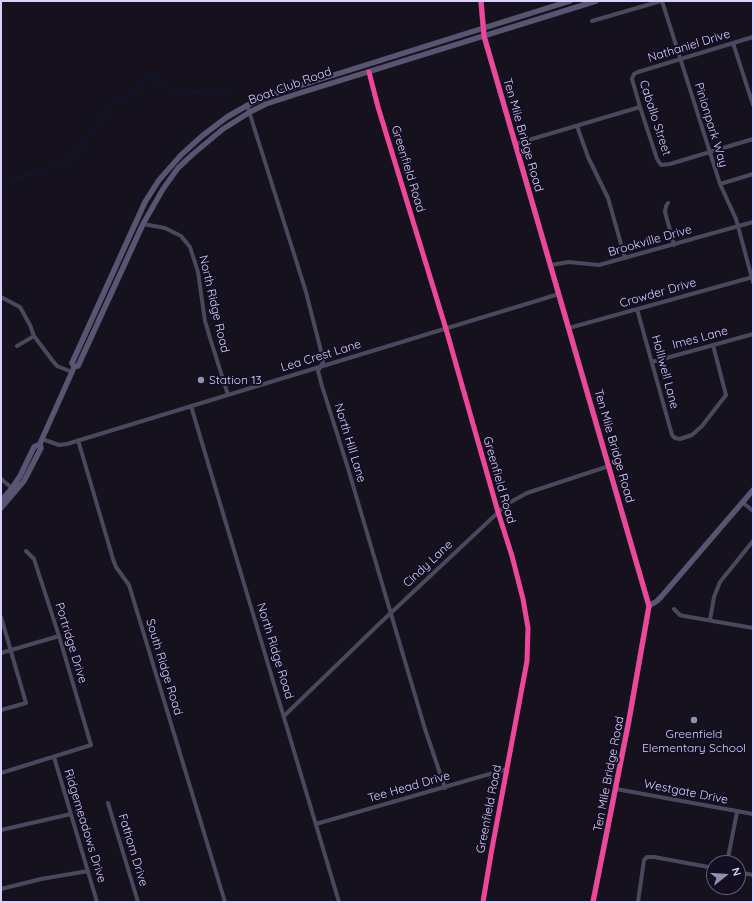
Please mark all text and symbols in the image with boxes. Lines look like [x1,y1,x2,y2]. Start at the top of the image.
street label: Nathaniel Drive [646,27,732,65]
street label: Boat Club Road [246,64,334,108]
street label: Ten Mile Bridge Road [500,77,546,193]
street label: Caballo Street [636,79,674,157]
street label: Pinionpark Way [691,81,731,169]
street label: Greenfield Road [388,124,428,214]
street label: Brookville Drive [607,222,693,260]
street label: North Ridge Road [196,254,232,354]
street label: Crowder Drive [618,275,698,311]
street label: Imes Lane [671,324,729,352]
street label: Holliwell Lane [648,333,682,411]
street label: Lea Crest Lane [279,337,363,375]
place label: Station 13 [209,373,262,387]
marker: Station 13 [196,375,206,385]
street label: Ten Mile Bridge Road [591,388,637,504]
street label: North Hill Lane [331,402,369,484]
street label: Greenfield Road [480,435,518,525]
street label: Cindy Lane [400,538,456,590]
street label: Portridge Drive [52,601,90,685]
street label: North Ridge Road [254,601,296,701]
street label: South Ridge Road [143,617,185,717]
street label: Ten Mile Bridge Road [591,715,627,833]
marker: Greenfield Elementary School [689,715,699,725]
place label: Greenfield Elementary School [642,727,746,755]
street label: Greenfield Road [473,764,505,854]
street label: Ridgemeadows Drive [61,767,109,885]
street label: Tee Head Drive [366,768,452,806]
street label: Westgate Drive [643,777,729,807]
street label: Fathom Drive [115,812,151,888]
north arrow [706,855,746,895]
text: N [729,866,744,878]

